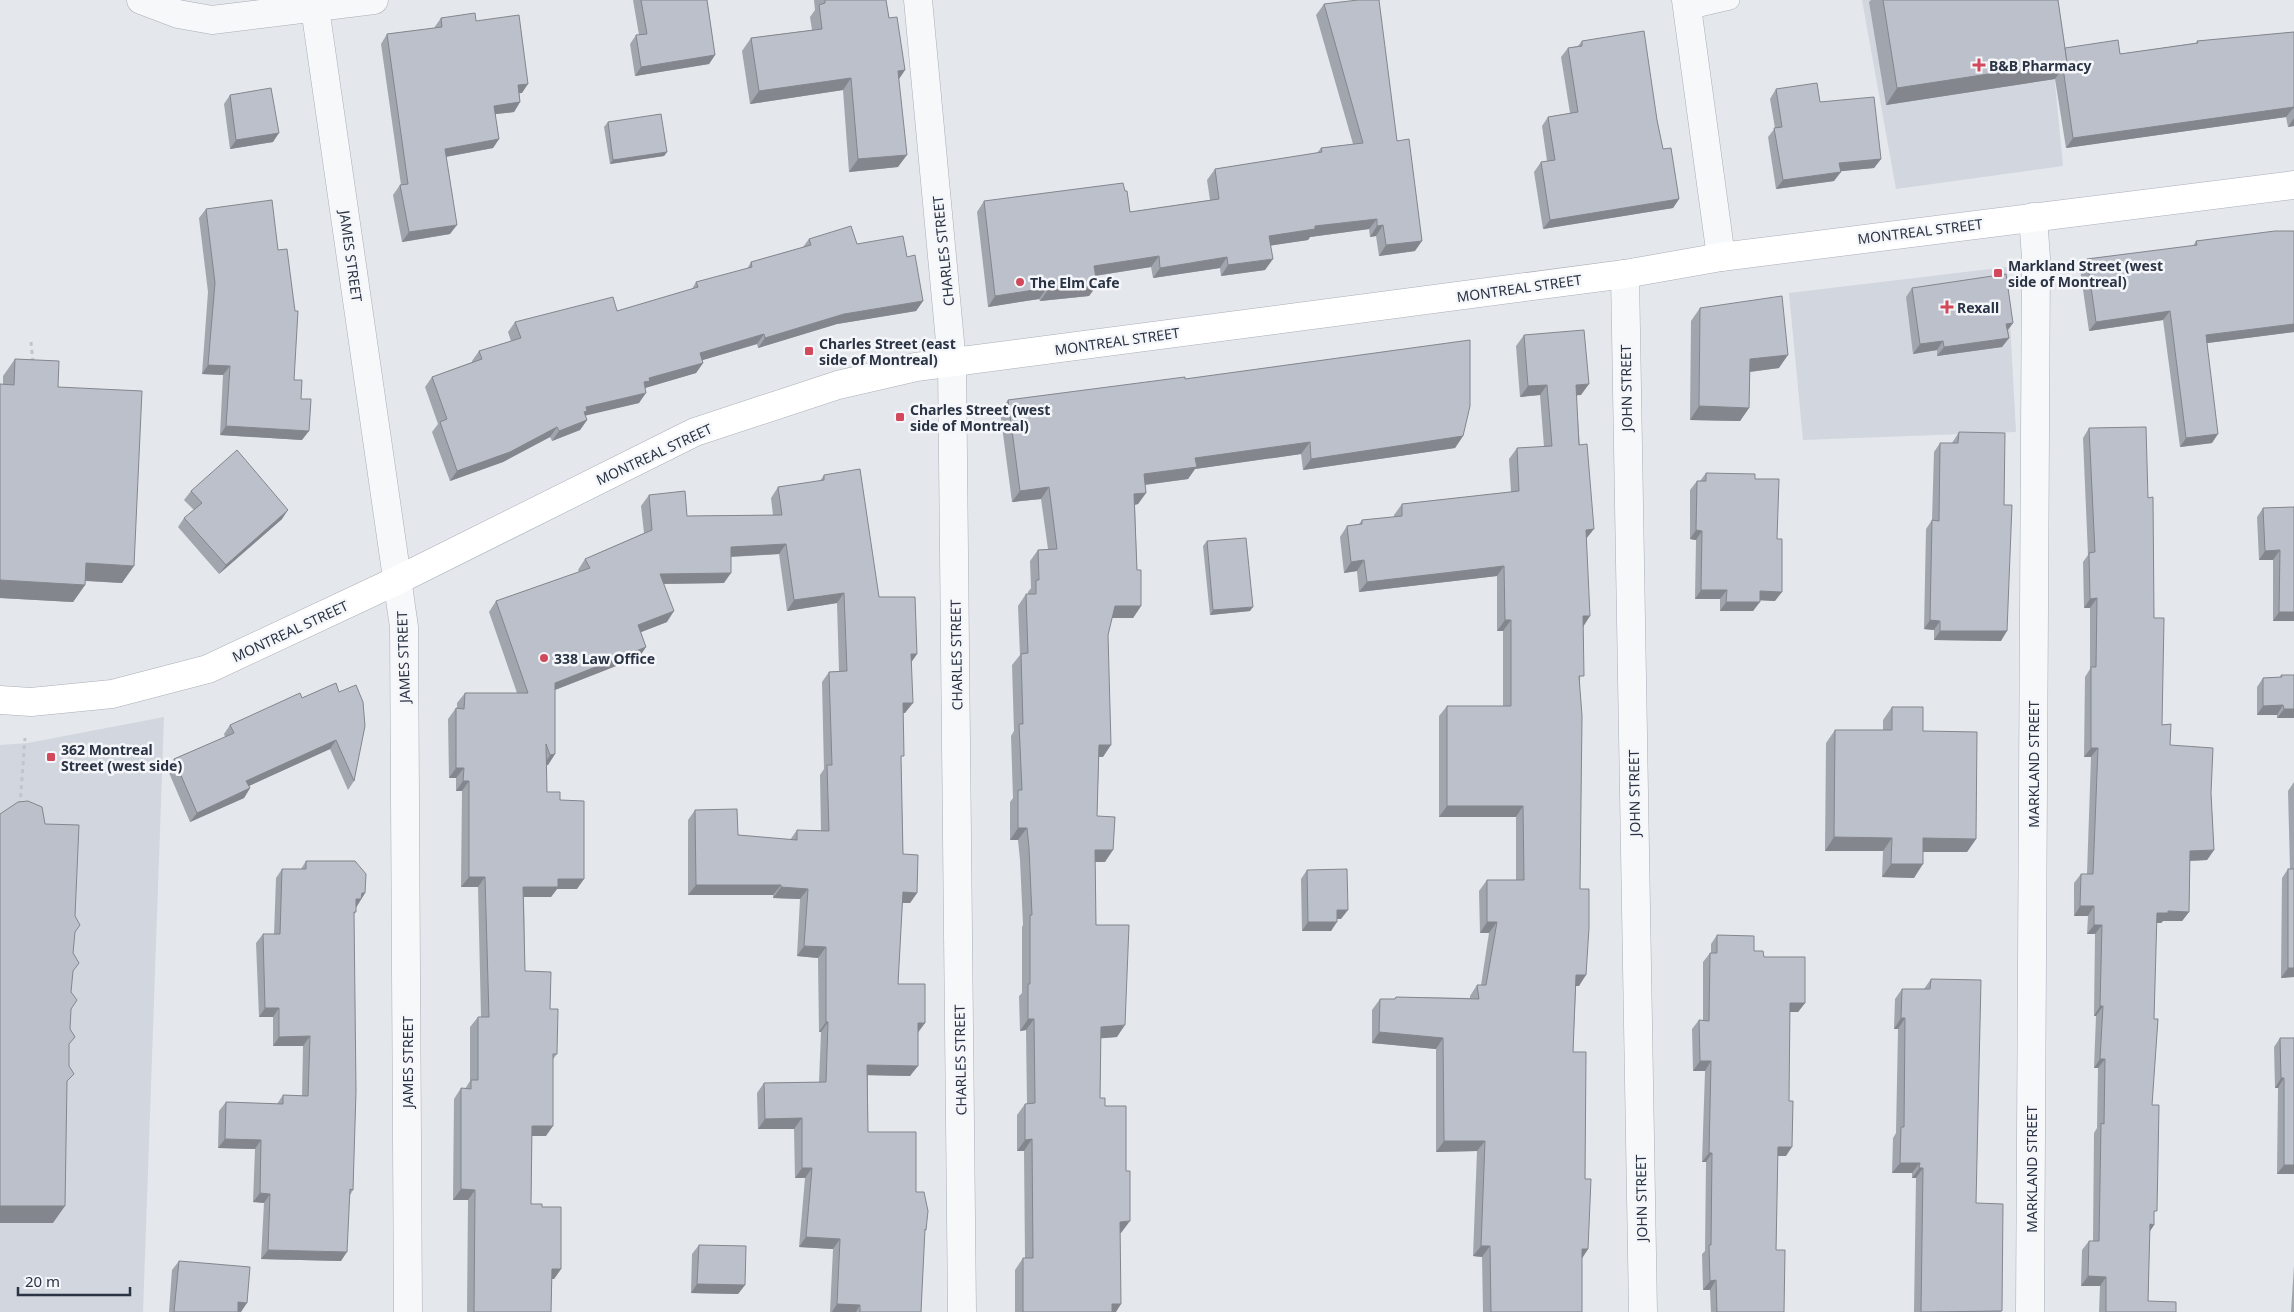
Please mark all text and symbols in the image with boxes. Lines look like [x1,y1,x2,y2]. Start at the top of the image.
place label: B&B Pharmacy [1989,56,2091,75]
marker: B&B Pharmacy [1973,59,1985,71]
street label: CHARLES STREET [928,195,958,307]
street label: JAMES STREET [335,207,367,303]
street label: MONTREAL STREET [1856,214,1984,248]
place label: Markland Street (west side of Montreal) [2008,256,2163,291]
marker: Markland Street (west side of Montreal) [1992,267,2004,279]
street label: MONTREAL STREET [1455,270,1583,306]
place label: The Elm Cafe [1030,273,1120,292]
marker: The Elm Cafe [1014,276,1026,288]
place label: Rexall [1957,298,1999,317]
marker: Rexall [1941,301,1953,313]
street label: MONTREAL STREET [1053,323,1181,359]
place label: Charles Street (east side of Montreal) [819,334,956,369]
street label: JOHN STREET [1616,344,1636,434]
marker: Charles Street (east side of Montreal) [803,345,815,357]
place label: Charles Street (west side of Montreal) [910,400,1050,435]
marker: Charles Street (west side of Montreal) [894,411,906,423]
street label: MONTREAL STREET [593,419,715,489]
street label: MONTREAL STREET [229,596,351,666]
street label: CHARLES STREET [946,599,966,711]
street label: JAMES STREET [392,610,414,705]
place label: 338 Law Office [554,649,655,668]
marker: 338 Law Office [538,652,550,664]
street label: MARKLAND STREET [2024,700,2043,828]
place label: 362 Montreal Street (west side) [61,740,182,775]
street label: JOHN STREET [1624,749,1644,839]
marker: 362 Montreal Street (west side) [45,751,57,763]
street label: CHARLES STREET [950,1004,970,1116]
street label: JAMES STREET [398,1016,417,1110]
street label: MARKLAND STREET [2022,1105,2041,1233]
street label: JOHN STREET [1631,1154,1651,1244]
scale bar [18,1264,130,1296]
text: 20 m [25,1271,60,1291]

